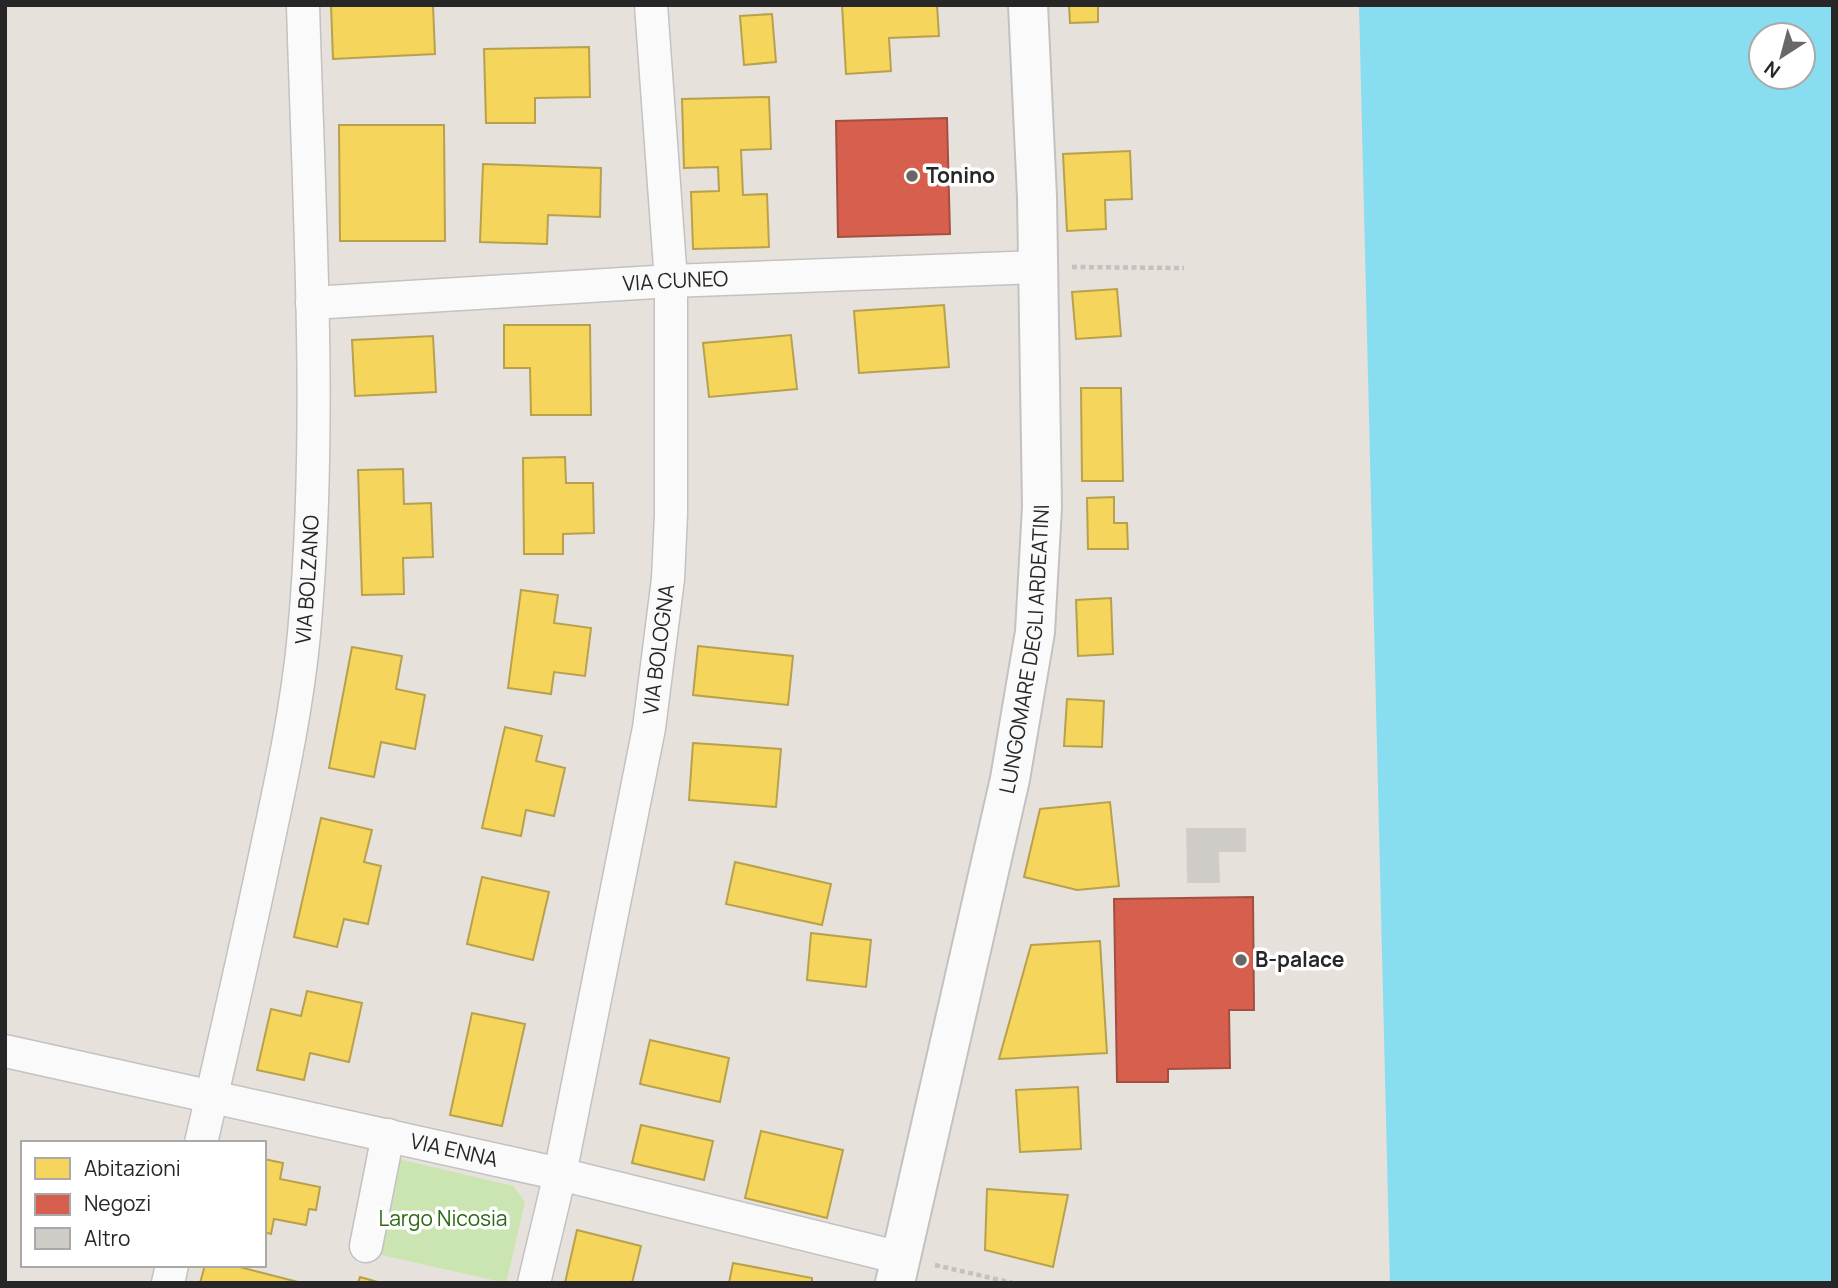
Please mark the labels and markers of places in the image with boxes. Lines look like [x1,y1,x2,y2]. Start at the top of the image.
place label: Tonino [926,161,995,189]
marker: Tonino [904,168,920,184]
place label: B-palace [1255,945,1345,973]
marker: B-palace [1233,952,1249,968]

